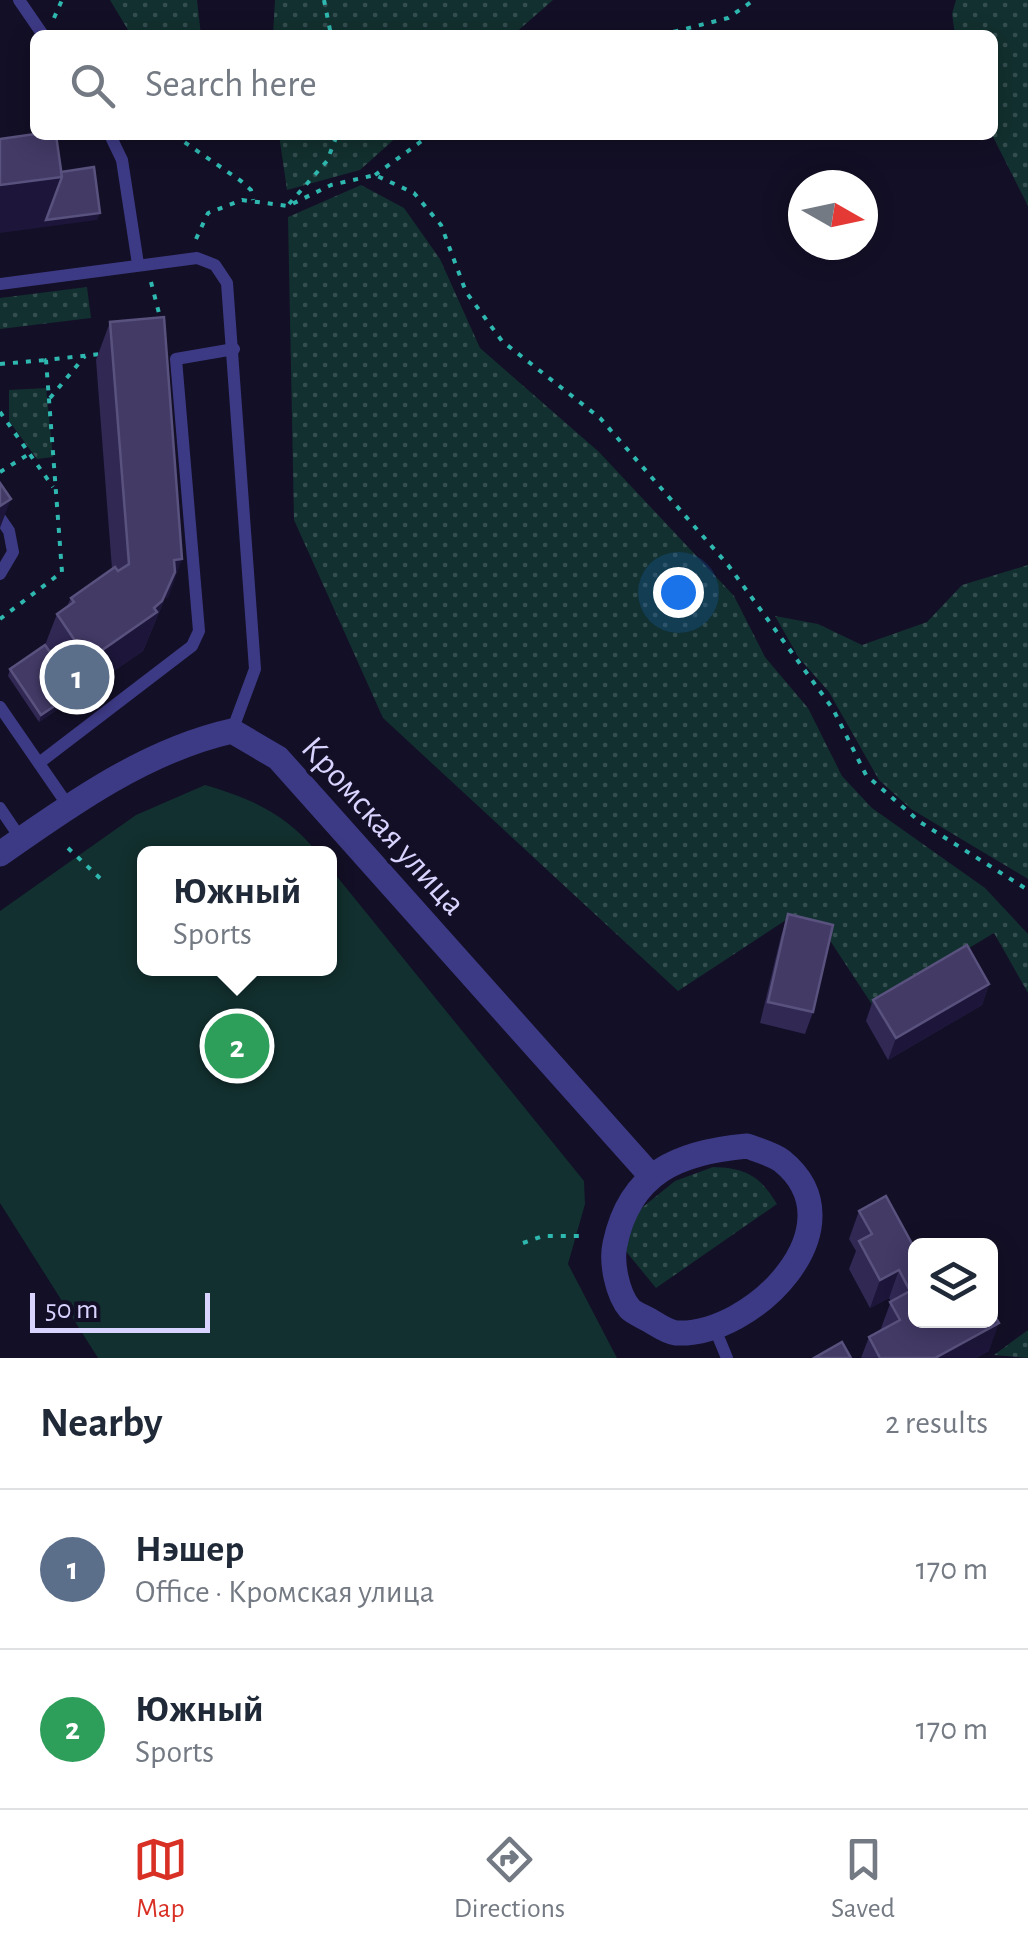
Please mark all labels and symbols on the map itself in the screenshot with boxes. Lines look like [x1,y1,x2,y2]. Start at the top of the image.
north arrow [788,170,878,260]
your location [653,567,704,618]
pin: 1 [44,640,110,714]
street label: Кромская улица [294,730,472,922]
pin: 2 [204,1008,270,1084]
scale bar [30,1288,210,1332]

